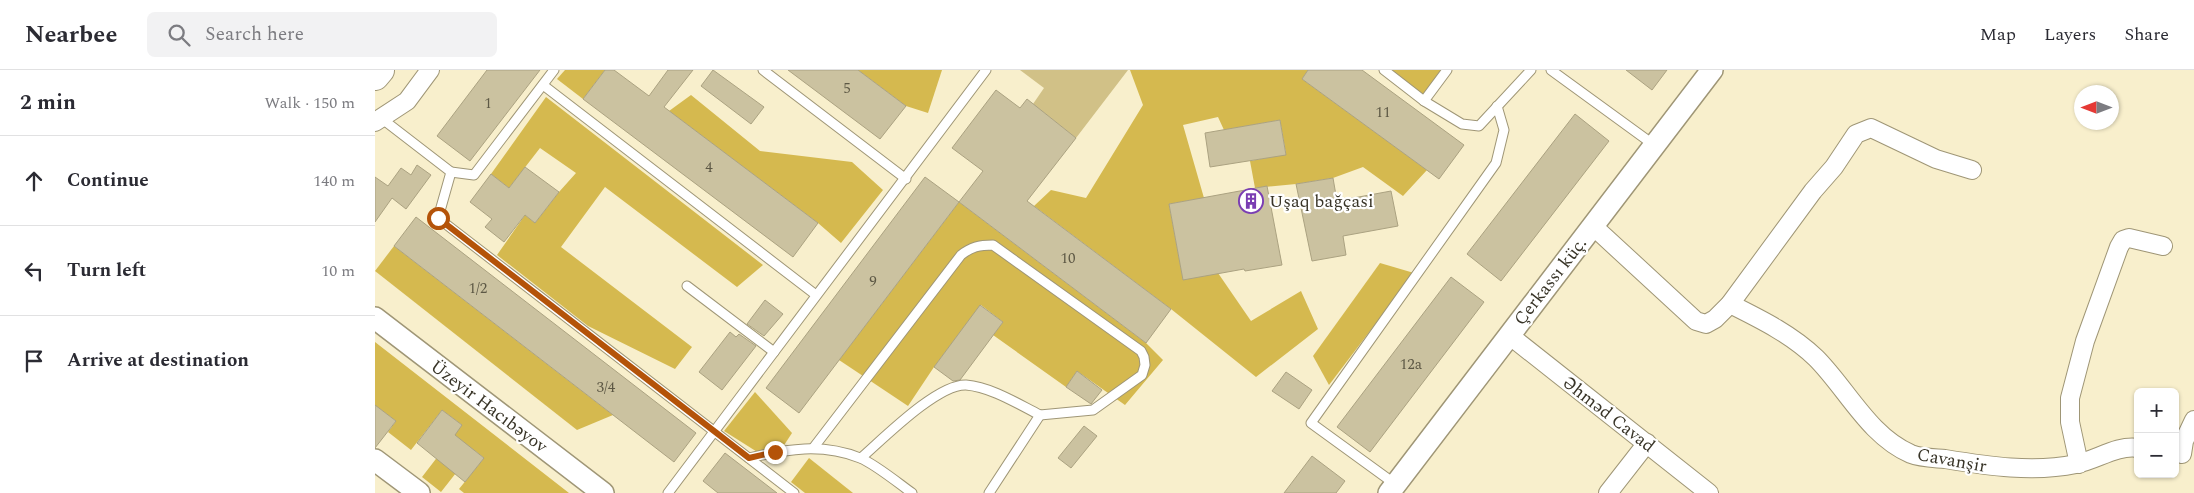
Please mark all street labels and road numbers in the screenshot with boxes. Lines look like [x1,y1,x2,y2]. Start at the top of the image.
street label: Çerkassı küç. [1507,231,1594,331]
street label: Üzeyir Hacıbəyov [424,353,554,460]
street label: Əhməd Cavad [1557,370,1661,459]
street label: Cavanşir [1915,441,1989,480]

